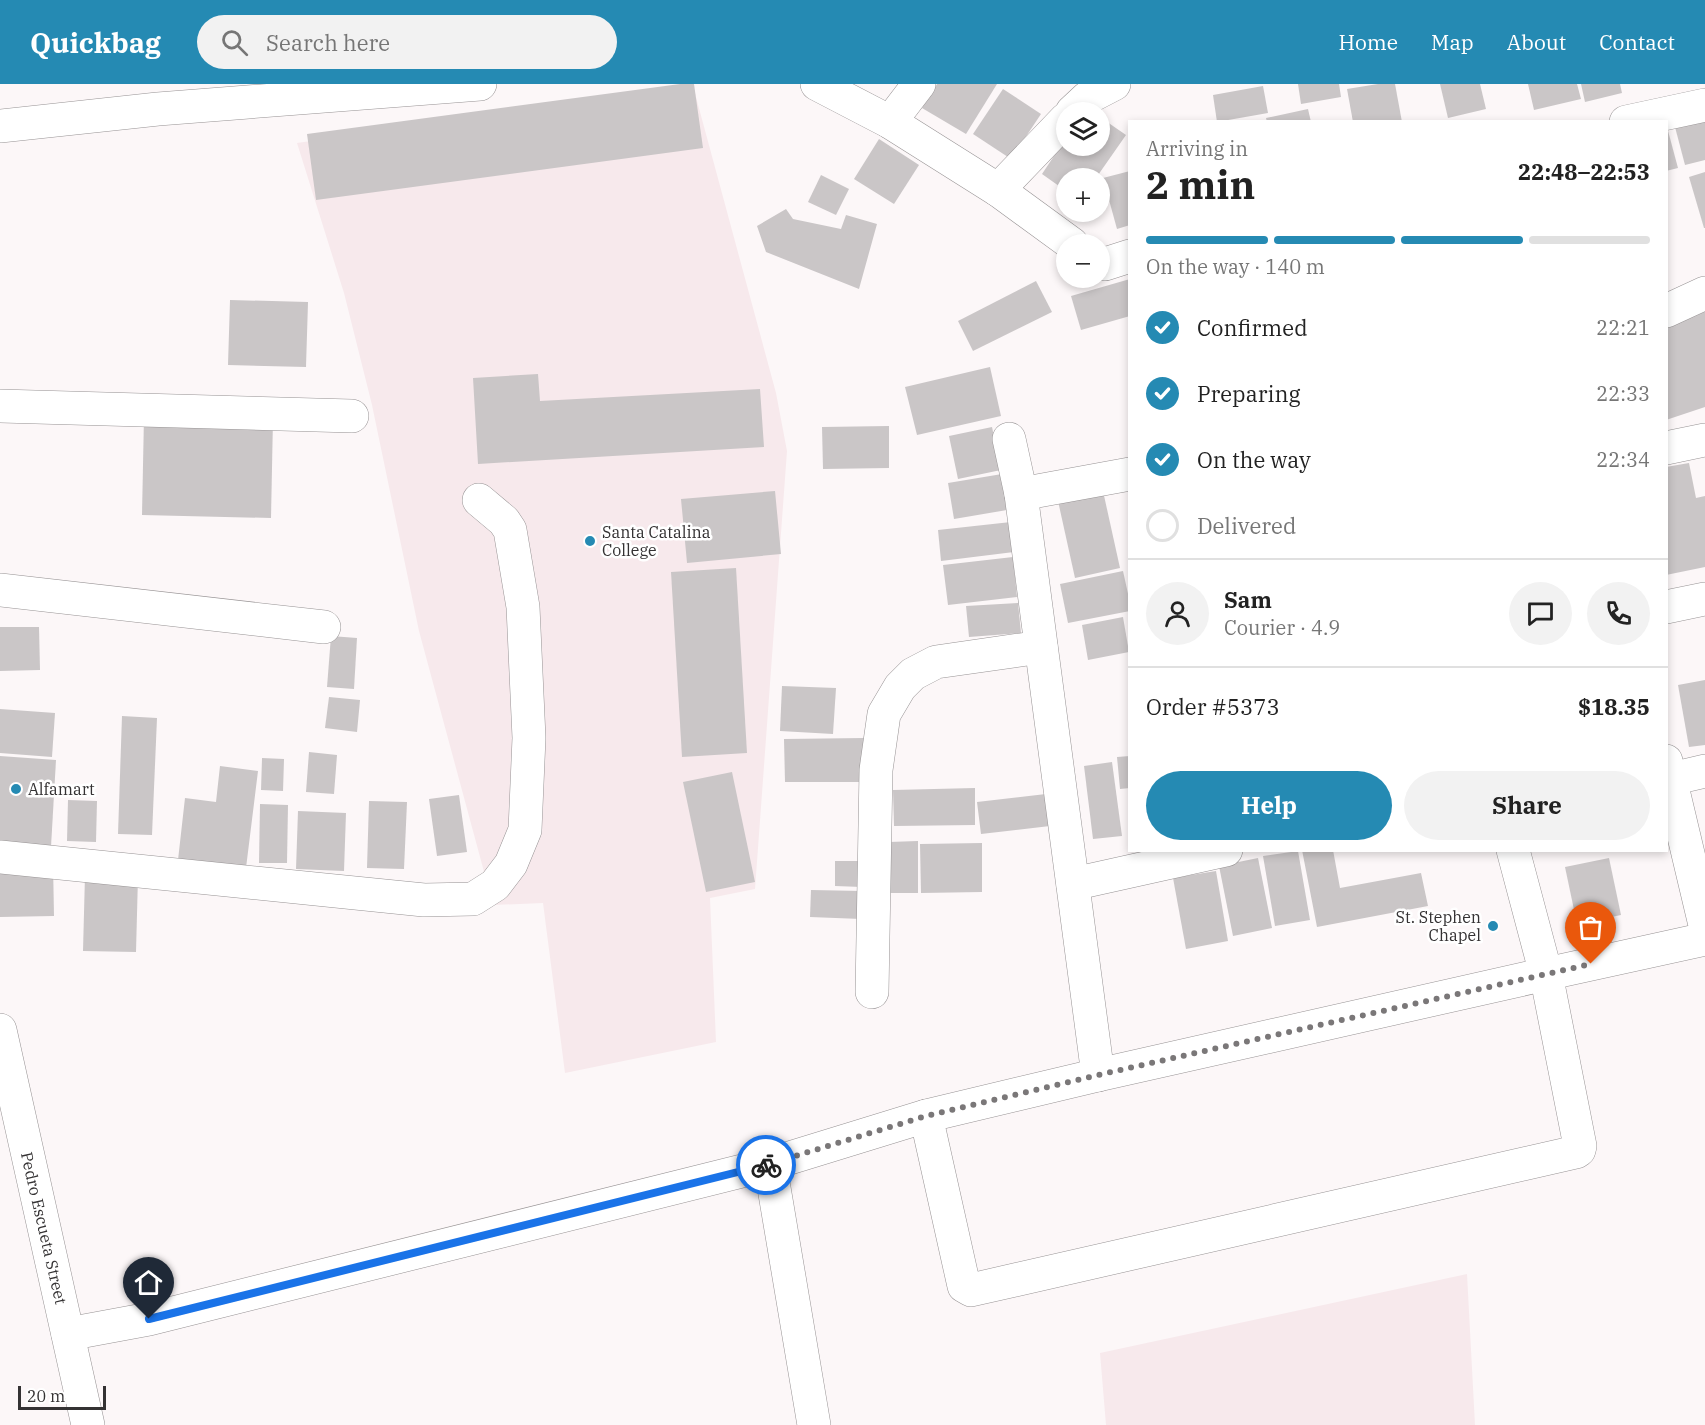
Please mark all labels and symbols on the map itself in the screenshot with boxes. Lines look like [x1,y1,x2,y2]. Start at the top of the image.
place label: Santa Catalina College [602,522,711,560]
marker: Santa Catalina College [583,534,597,548]
place label: Alfamart [28,779,95,799]
marker: Alfamart [9,782,23,796]
pin [1565,902,1616,964]
place label: St. Stephen Chapel [1396,907,1481,945]
marker: St. Stephen Chapel [1486,919,1500,933]
courier [736,1135,796,1195]
street label: Pedro Escueta Street [17,1150,71,1306]
pin [123,1257,174,1319]
scale bar [18,1383,106,1410]

